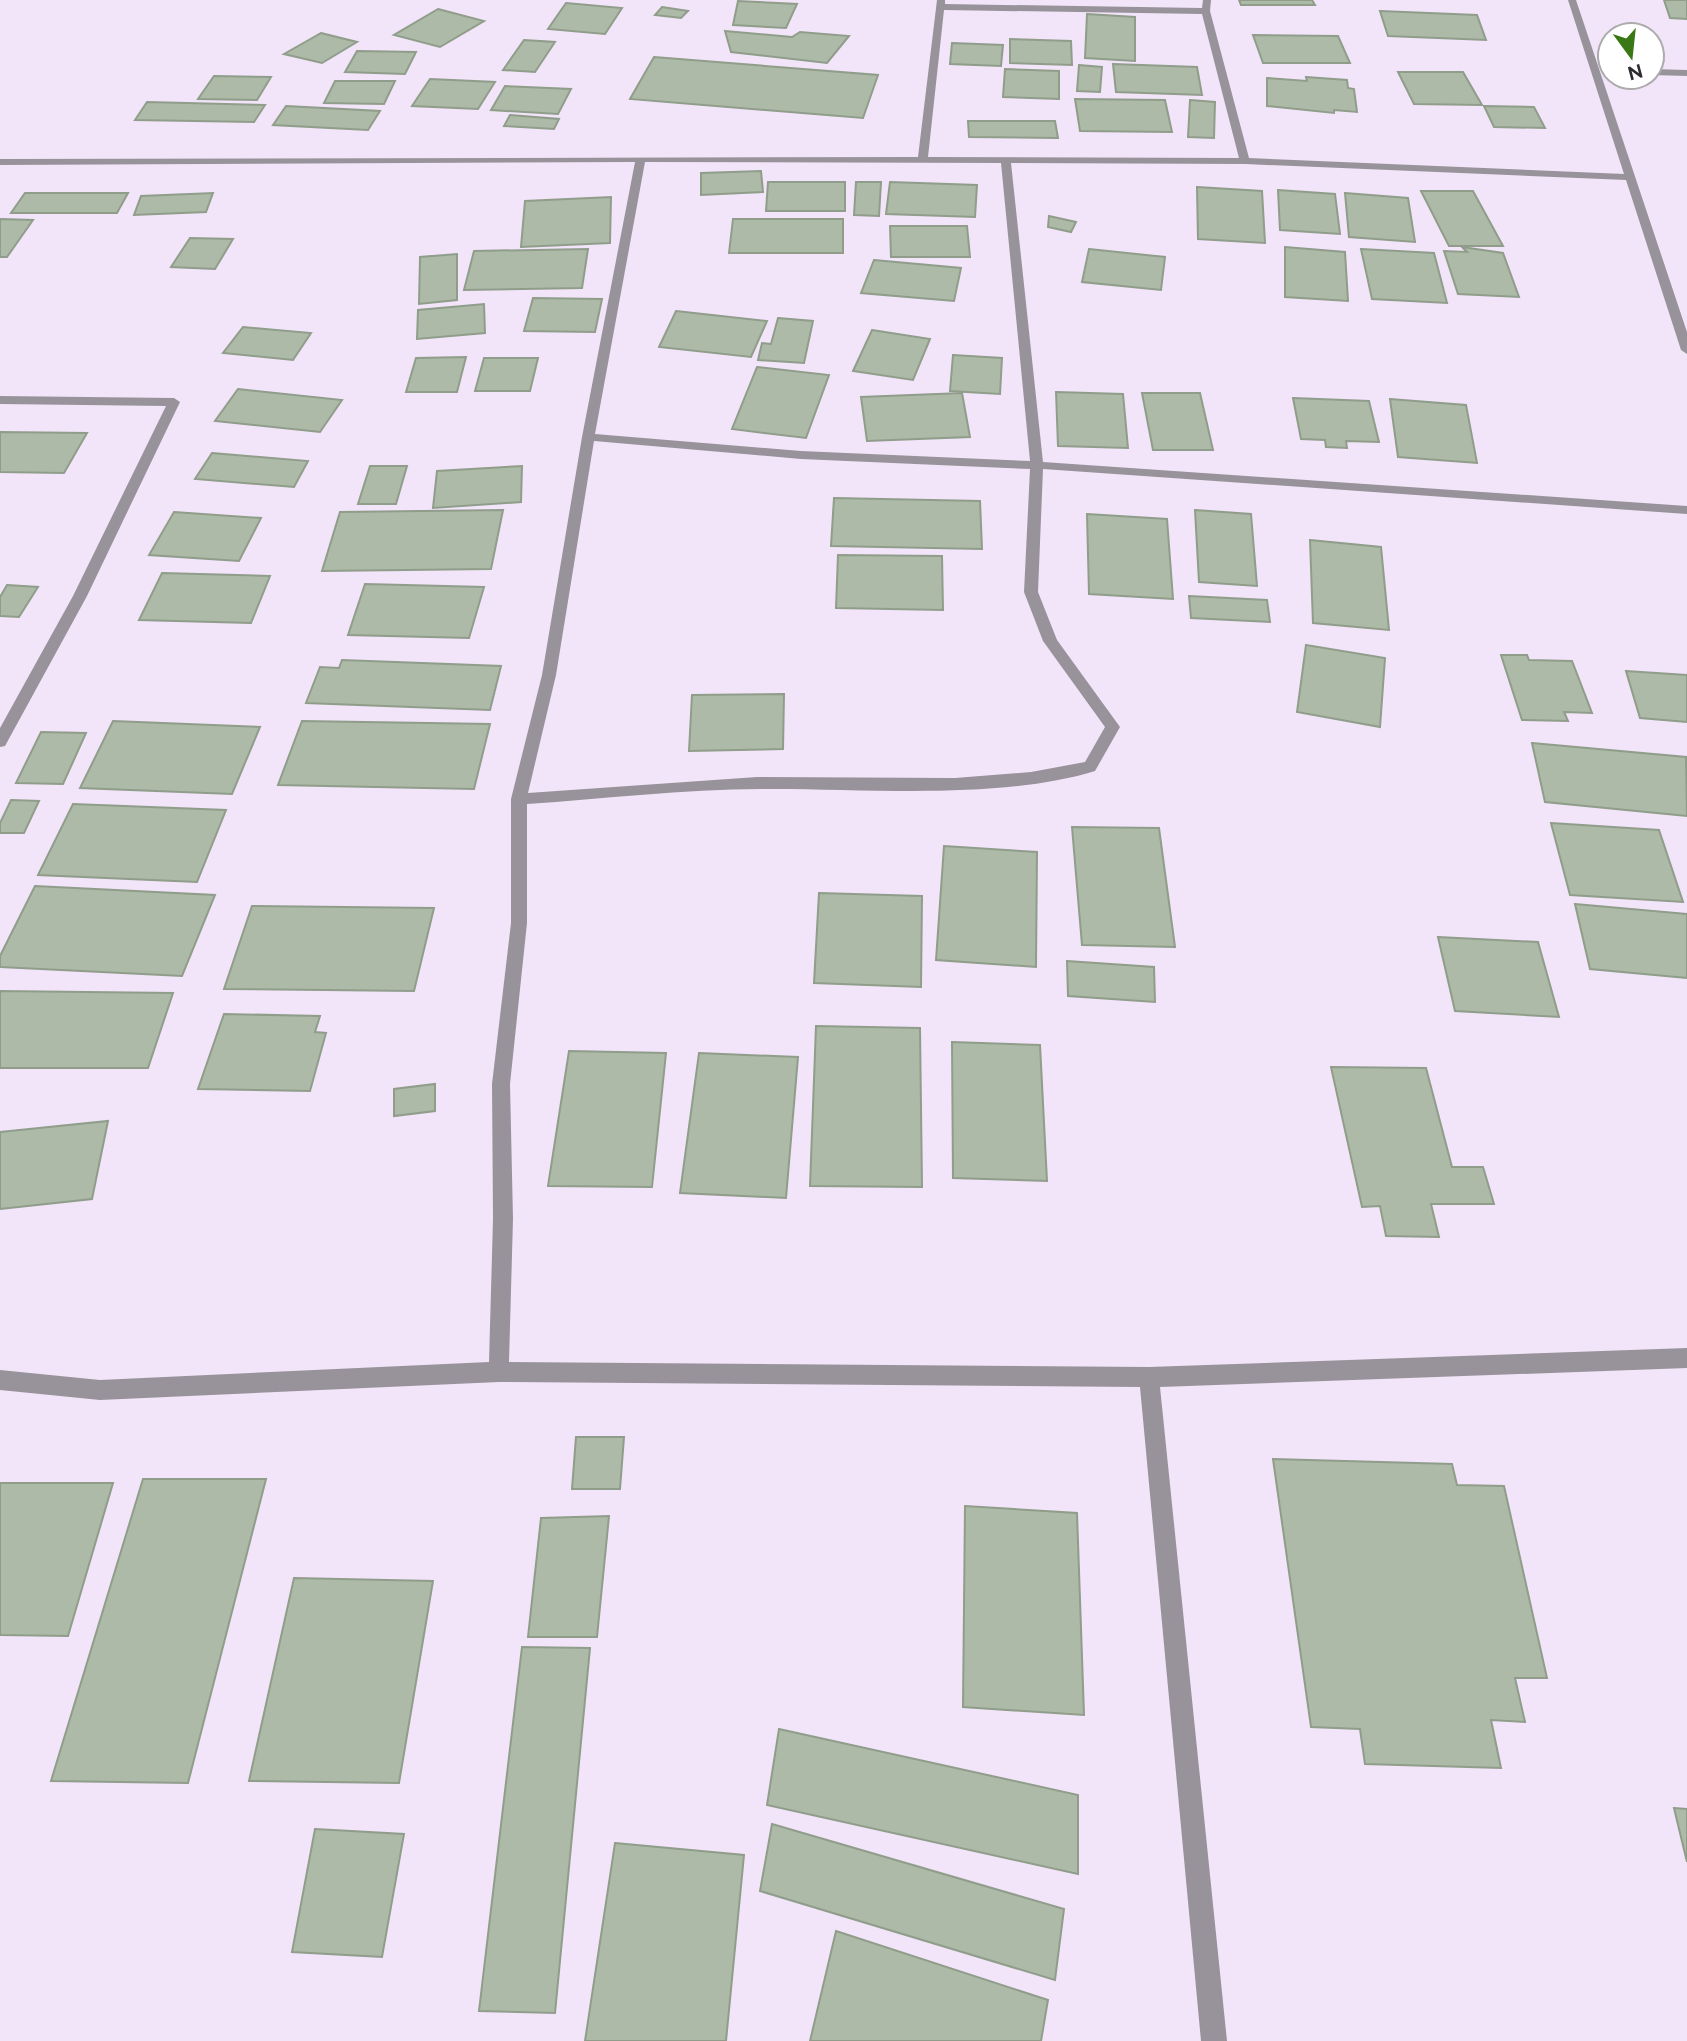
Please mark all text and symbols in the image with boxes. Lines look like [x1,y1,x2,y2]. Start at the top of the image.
north arrow [1596,21,1666,91]
text: N [1626,60,1645,85]

